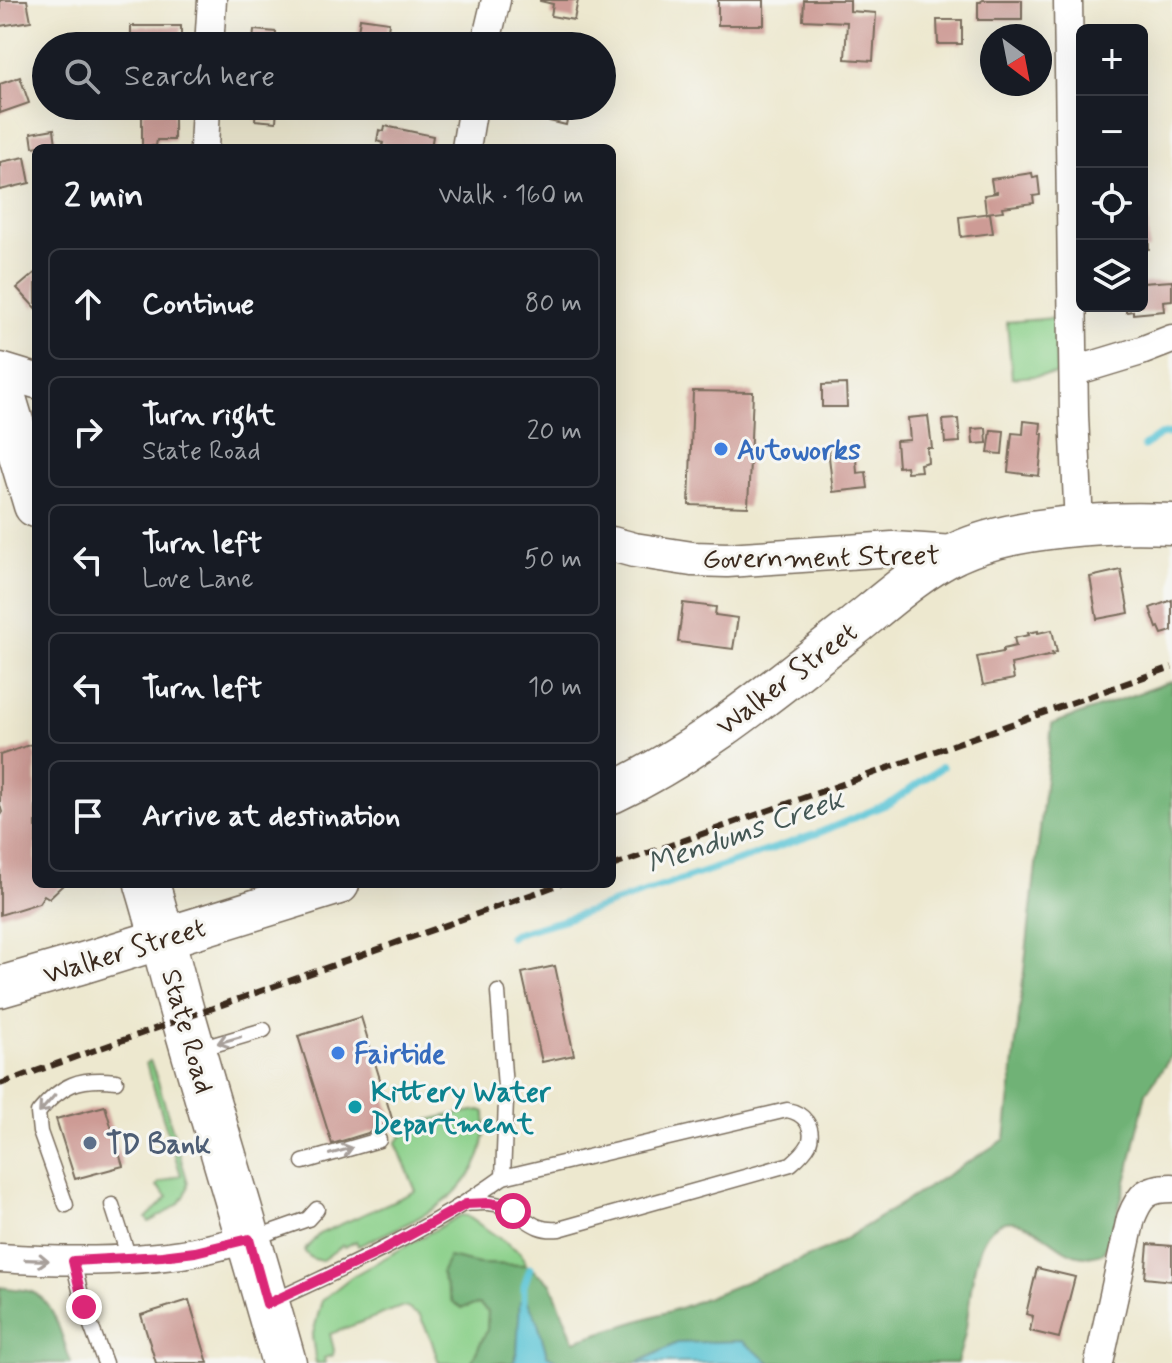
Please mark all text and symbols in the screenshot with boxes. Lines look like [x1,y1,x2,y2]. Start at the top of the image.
north arrow [980,24,1052,96]
map controls [1076,24,1148,312]
button: + [1076,24,1148,96]
search box [32,32,616,120]
icon: search [60,54,104,98]
text: Search here [124,57,275,96]
button: − [1076,96,1148,168]
button: locate [1076,168,1148,240]
text: 2 min [64,174,144,219]
text: Walk · 160 m [438,179,584,213]
button: layers [1076,240,1148,312]
icon: ahead [66,282,110,326]
text: Continue [142,285,254,324]
text: 80 m [525,287,582,321]
text: Turn right [142,396,275,435]
icon: right [66,410,110,454]
text: 20 m [527,415,582,449]
place label: Autoworks [737,433,861,470]
text: State Road [142,435,261,469]
marker: Autoworks [712,440,730,458]
text: Turn left [142,524,262,563]
icon: left [66,538,110,582]
street label: Government Street [702,538,940,579]
text: 50 m [524,543,582,577]
text: Love Lane [142,563,254,597]
street label: Walker Street [709,615,866,745]
icon: left [66,666,110,710]
text: Turn left [142,669,262,708]
text: 10 m [528,671,582,705]
water label: Mendums Creek [642,780,850,884]
icon: arrive [66,794,110,838]
text: Arrive at destination [142,797,400,836]
street label: Walker Street [39,910,210,995]
street label: State Road [151,965,222,1098]
one-way arrow [216,1033,242,1048]
place label: Fairtide [354,1037,446,1074]
marker: Fairtide [329,1044,347,1062]
place label: Kittery Water Department [371,1075,552,1144]
one-way arrow [38,1094,56,1114]
marker: Kittery Water Department [346,1098,364,1116]
place label: TD Bank [106,1127,211,1164]
marker: TD Bank [81,1134,99,1152]
one-way arrow [328,1143,354,1158]
route start [495,1193,531,1229]
one-way arrow [23,1253,49,1268]
route end [66,1289,102,1325]

